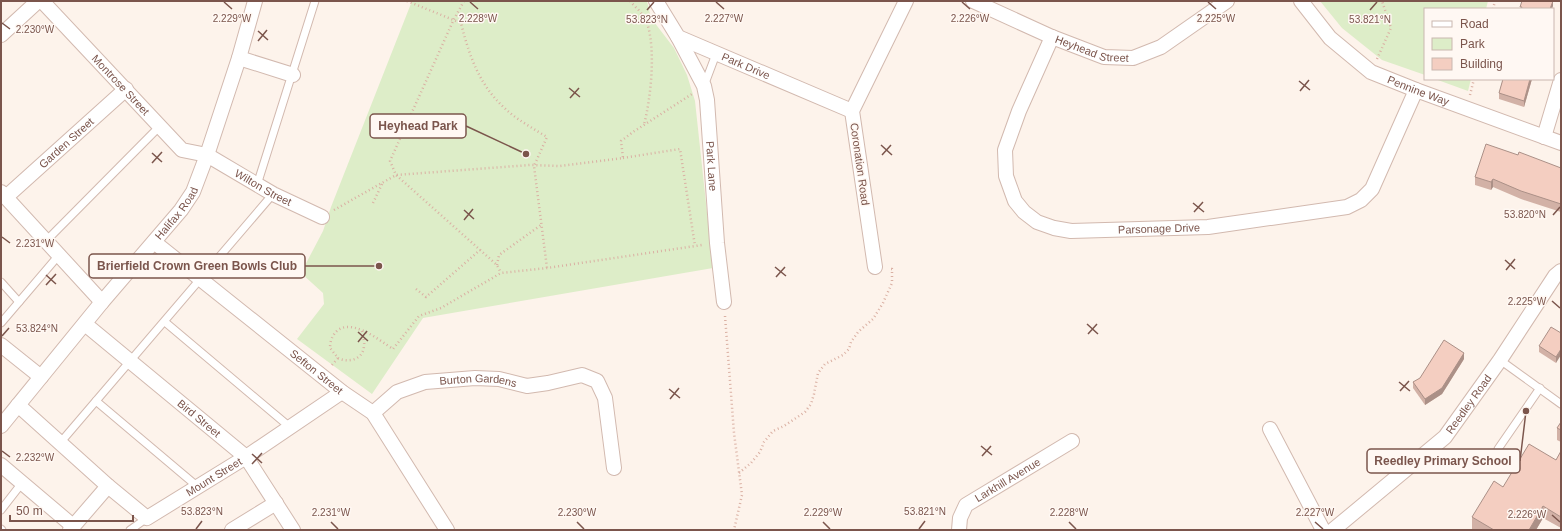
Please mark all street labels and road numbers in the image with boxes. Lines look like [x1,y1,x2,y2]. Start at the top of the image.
street label: Heyhead Street [1054,33,1129,64]
street label: Park Drive [720,50,772,81]
street label: Montrose Street [90,52,152,117]
street label: Pennine Way [1386,73,1451,108]
street label: Garden Street [36,115,96,170]
street label: Coronation Road [848,122,872,206]
street label: Park Lane [704,141,719,192]
street label: Wilton Street [233,167,294,208]
street label: Halifax Road [153,185,200,242]
street label: Parsonage Drive [1118,221,1200,236]
street label: Sefton Street [288,347,345,396]
street label: Burton Gardens [439,372,518,389]
street label: Reedley Road [1443,372,1494,436]
street label: Bird Street [175,397,223,439]
street label: Mount Street [184,455,244,498]
street label: Larkhill Avenue [973,455,1043,504]

